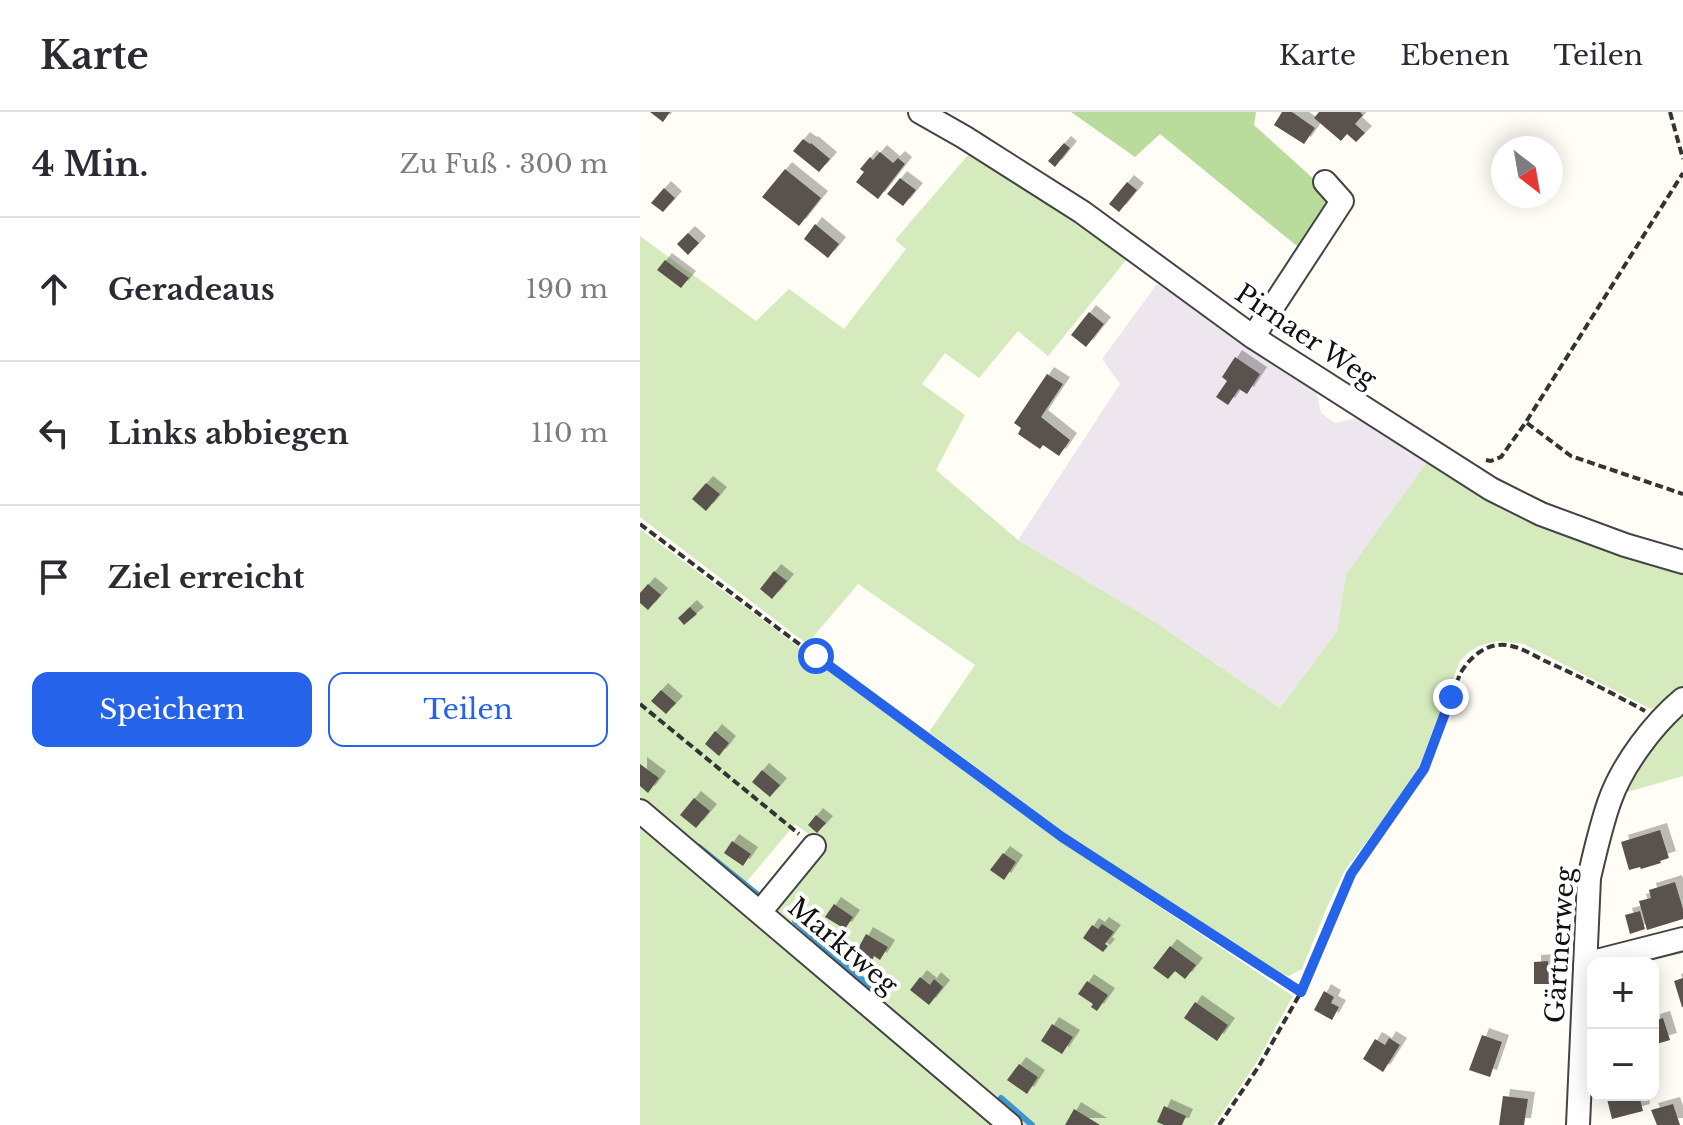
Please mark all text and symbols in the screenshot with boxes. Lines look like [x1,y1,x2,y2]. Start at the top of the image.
text: Karte [40,32,149,79]
text: Karte [1279,38,1356,73]
text: Ebenen [1400,38,1509,73]
text: Teilen [1553,38,1643,73]
north arrow [1491,136,1563,208]
text: 4 Min. [32,143,148,185]
text: Zu Fuß · 300 m [400,148,608,180]
icon: ahead [32,267,76,311]
text: Geradeaus [108,271,275,308]
text: 190 m [526,273,608,305]
street label: Pirnaer Weg [1229,277,1383,395]
icon: left [32,411,76,455]
text: Links abbiegen [108,415,349,452]
text: 110 m [531,417,608,449]
icon: arrive [32,555,76,599]
text: Ziel erreicht [108,559,304,596]
route start [798,638,834,674]
button: Speichern [32,672,312,747]
button: Teilen [328,672,608,747]
route end [1433,679,1469,715]
street label: Gärtnerweg [1539,865,1581,1024]
street label: Marktweg [782,891,905,1001]
map controls [1587,957,1659,1101]
button: + [1587,957,1659,1029]
button: − [1587,1029,1659,1101]

